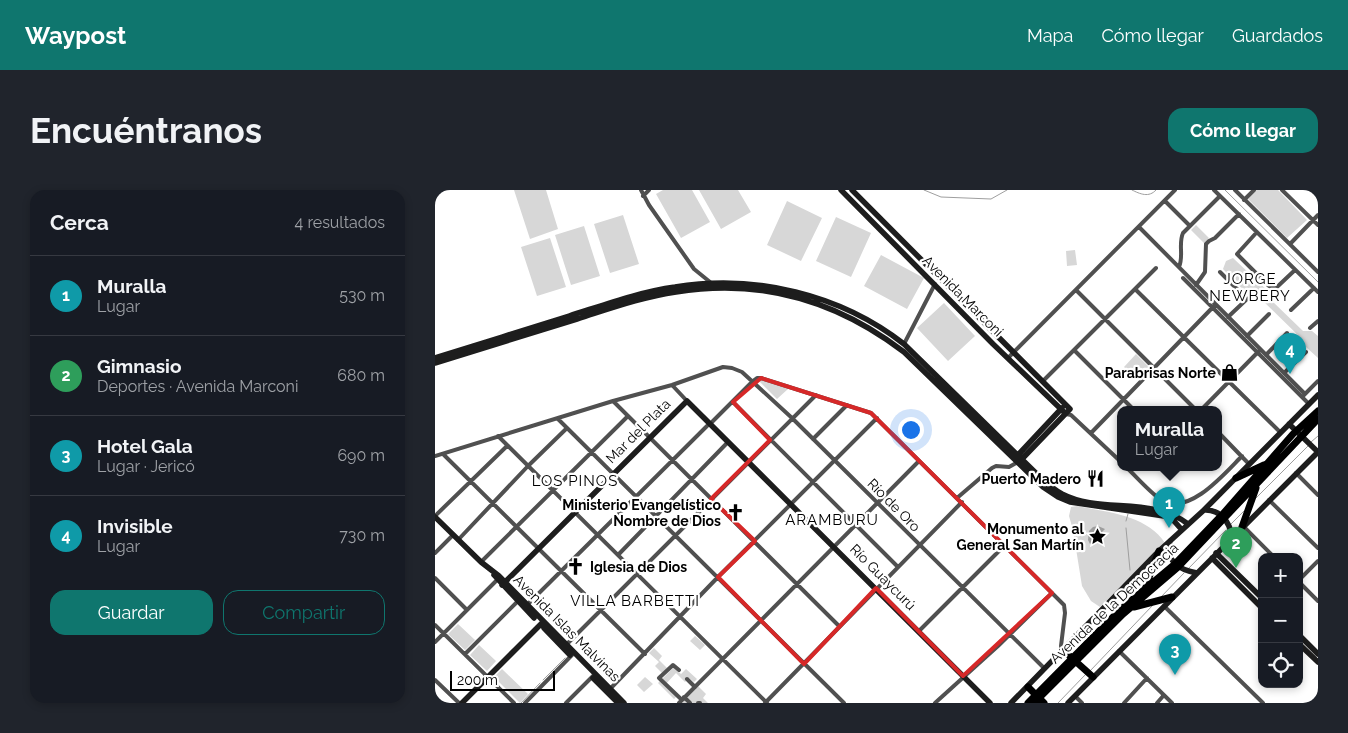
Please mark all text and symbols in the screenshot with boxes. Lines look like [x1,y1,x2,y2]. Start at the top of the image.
text: Waypost [25,21,126,50]
text: Mapa [1027,25,1073,46]
text: Cómo llegar [1101,25,1204,46]
text: Guardados [1232,25,1323,46]
button: Cómo llegar [1168,108,1318,153]
text: Encuéntranos [30,110,262,151]
text: Cerca [50,210,109,235]
text: 4 resultados [295,213,385,232]
street label: Avenida Marconi [919,252,1007,340]
district label: JORGE NEWBERY [1209,270,1291,305]
text: Muralla [97,275,166,297]
text: 1 [62,286,70,305]
text: 530 m [339,286,385,305]
text: Lugar [97,297,140,316]
pin: 4 [1274,333,1306,374]
text: Gimnasio [97,355,181,377]
shop icon: Parabrisas Norte [1220,363,1240,383]
place label: Parabrisas Norte [1105,365,1217,381]
text: 2 [61,366,71,385]
text: 680 m [337,366,385,385]
text: Deportes · Avenida Marconi [97,377,298,396]
street label: Mar del Plata [603,396,673,466]
popup [1117,406,1222,471]
your location [898,417,924,443]
text: Muralla [1135,418,1204,440]
text: Hotel Gala [97,435,193,457]
text: Lugar [1135,440,1178,459]
text: 3 [62,446,70,465]
text: 690 m [337,446,385,465]
text: Lugar · Jericó [97,457,195,476]
restaurant icon: Puerto Madero [1085,469,1105,489]
place label: Puerto Madero [981,471,1082,487]
district label: LOS PINOS [532,472,618,490]
street label: Río de Oro [864,475,924,535]
pin: 1 [1153,487,1185,528]
place label: Ministerio Evangelístico Nombre de Dios [562,497,722,529]
church icon: Ministerio Evangelístico Nombre de Dios [725,503,745,523]
district label: ARAMBURU [785,511,879,529]
text: Invisible [97,515,173,537]
place label: Monumento al General San Martín [957,521,1085,553]
text: 4 [61,526,71,545]
text: 730 m [339,526,385,545]
place icon: Monumento al General San Martín [1088,527,1108,547]
pin: 2 [1220,527,1252,568]
text: Lugar [97,537,140,556]
street label: Avenida de la Democracia [1047,539,1181,667]
street label: Río Guaycurú [847,541,919,613]
map controls [1258,553,1303,688]
button: + [1258,553,1303,598]
church icon: Iglesia de Dios [566,557,586,577]
place label: Iglesia de Dios [590,559,687,575]
street label: Avenida Islas Malvinas [510,571,624,685]
button: Guardar [50,590,213,635]
button: Compartir [223,590,385,635]
district label: VILLA BARBETTI [570,592,700,610]
button: − [1258,598,1303,643]
pin: 3 [1159,634,1191,675]
button: locate [1258,643,1303,688]
scale bar [450,668,555,691]
text: 200 m [457,672,498,688]

